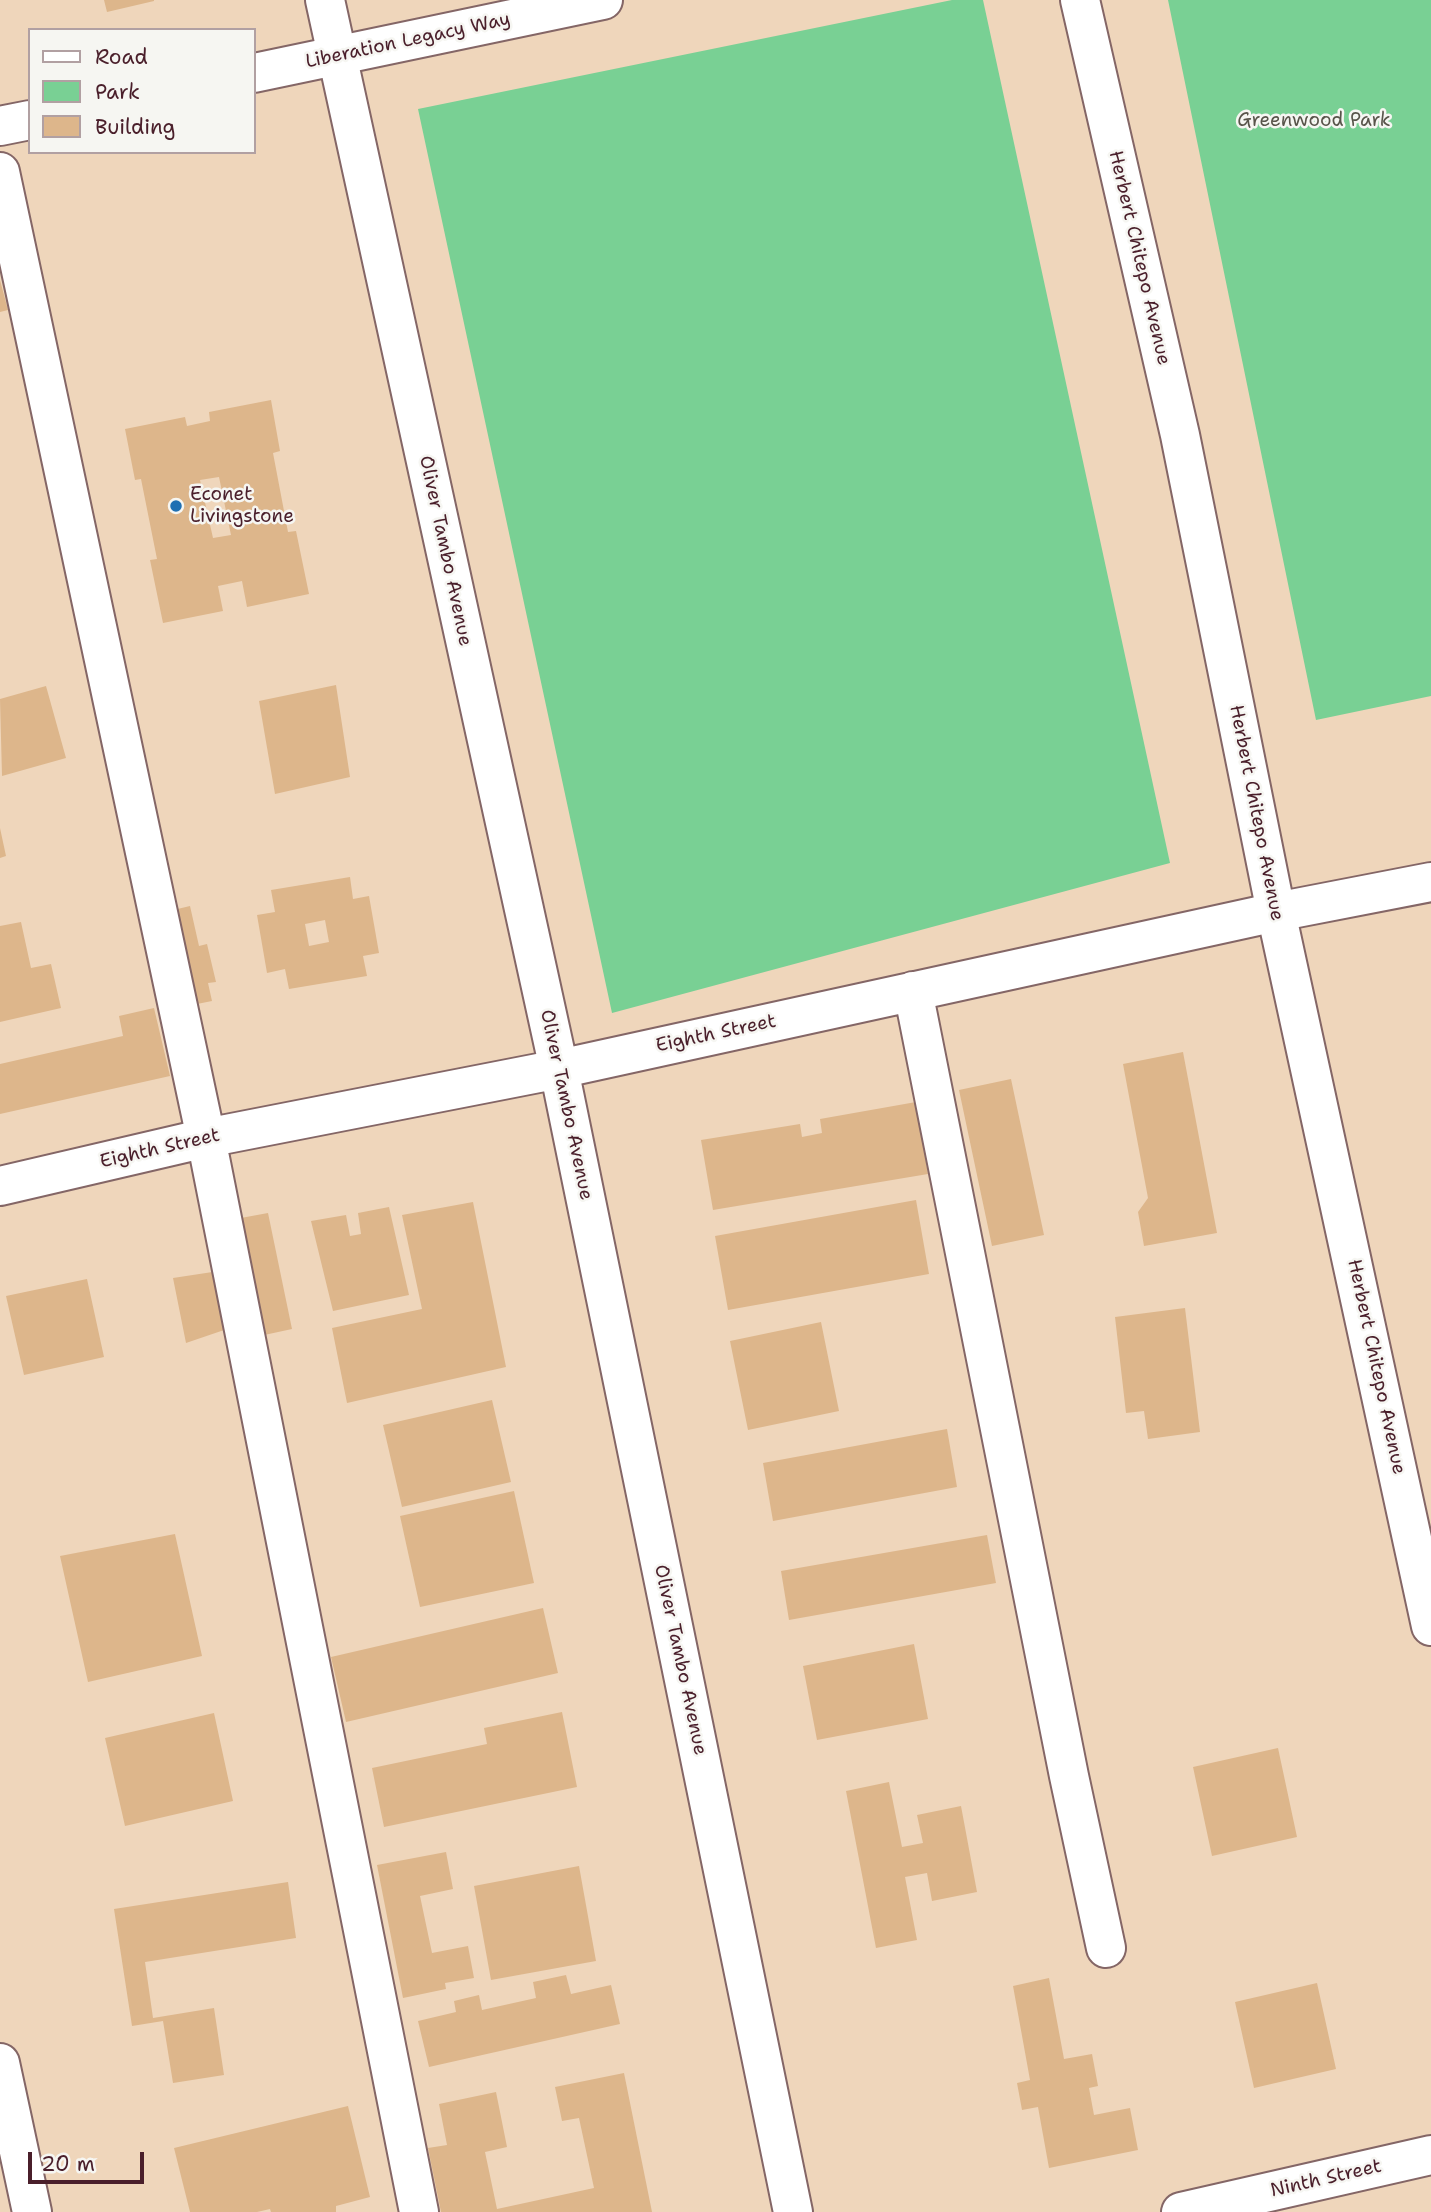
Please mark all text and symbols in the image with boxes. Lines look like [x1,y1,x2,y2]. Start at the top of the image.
street label: Liberation Legacy Way [304,8,512,74]
legend [28,28,256,154]
text: Road [95,43,148,71]
text: Park [95,78,140,106]
park label: Greenwood Park [1237,110,1391,132]
text: Building [95,113,175,141]
street label: Herbert Chitepo Avenue [1103,149,1175,367]
street label: Oliver Tambo Avenue [414,454,476,648]
place label: Econet Livingstone [190,484,294,528]
marker: Econet Livingstone [168,498,184,514]
street label: Herbert Chitepo Avenue [1224,703,1288,923]
street label: Oliver Tambo Avenue [535,1008,597,1202]
street label: Eighth Street [654,1010,778,1058]
street label: Eighth Street [98,1124,222,1174]
street label: Herbert Chitepo Avenue [1342,1257,1410,1477]
street label: Oliver Tambo Avenue [649,1563,711,1757]
scale bar [32,2138,147,2182]
text: 20 m [41,2150,95,2178]
street label: Ninth Street [1268,2155,1384,2203]

